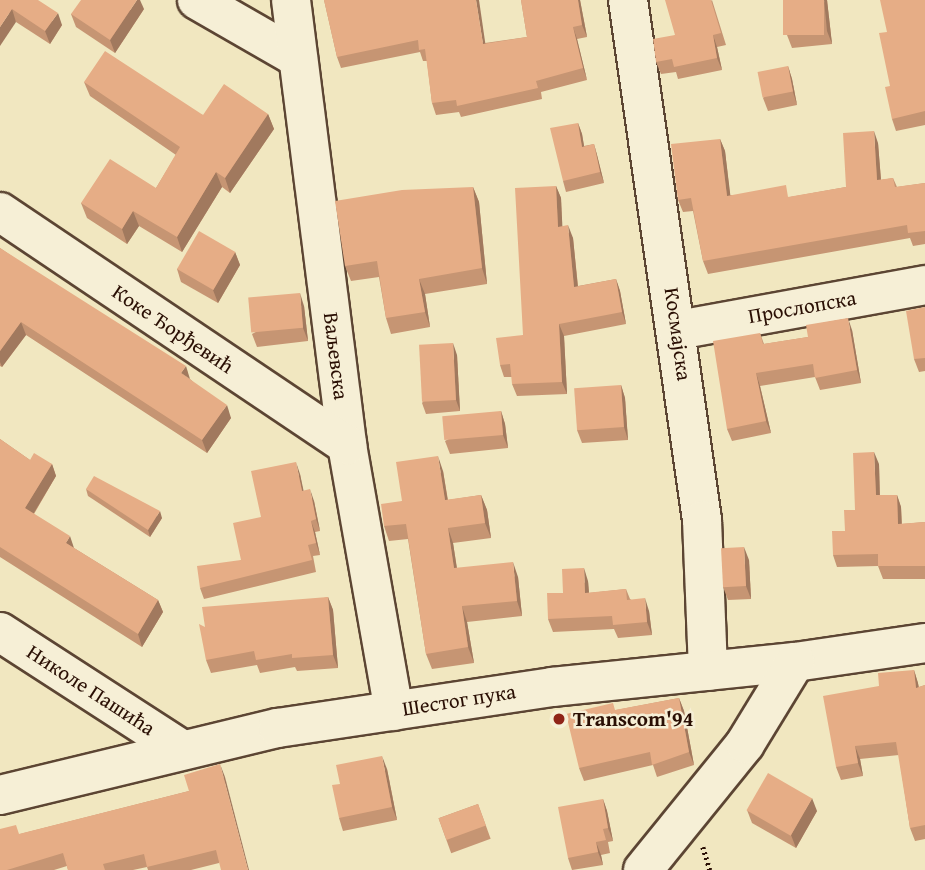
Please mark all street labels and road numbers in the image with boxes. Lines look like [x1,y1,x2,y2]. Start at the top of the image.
street label: Коке Ђорђевић [108,279,238,379]
street label: Прослопска [746,285,858,329]
street label: Космајска [659,286,697,382]
street label: Ваљевска [318,311,354,401]
street label: Николе Пашића [22,639,160,741]
street label: Шестог пука [400,679,518,721]

